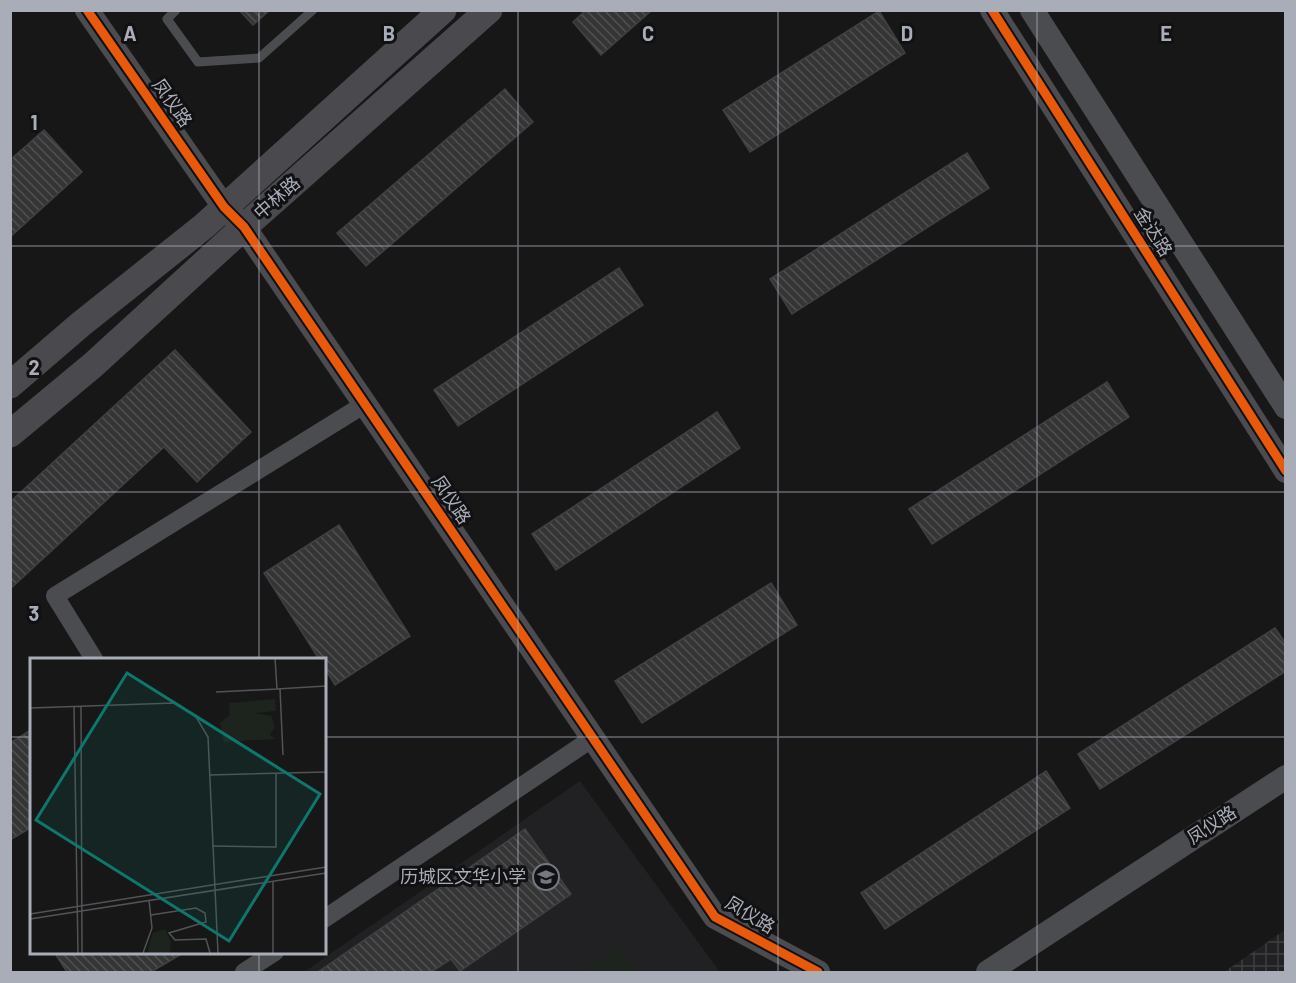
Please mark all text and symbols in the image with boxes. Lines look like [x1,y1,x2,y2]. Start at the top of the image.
text: A [123,21,137,45]
text: B [383,21,395,45]
text: C [642,21,654,45]
text: D [901,21,913,45]
text: E [1160,21,1172,45]
street label: 凤仪路 [148,74,197,131]
text: 1 [30,110,38,134]
street label: 中林路 [249,171,304,223]
street label: 金达路 [1130,203,1177,260]
text: 2 [28,355,40,379]
street label: 凤仪路 [428,471,476,528]
text: 3 [29,601,39,625]
inset map [30,658,326,953]
street label: 凤仪路 [1183,800,1240,848]
school or university icon: 历城区文华小学 [531,862,561,892]
place label: 历城区文华小学 [400,865,526,887]
street label: 凤仪路 [722,891,779,937]

